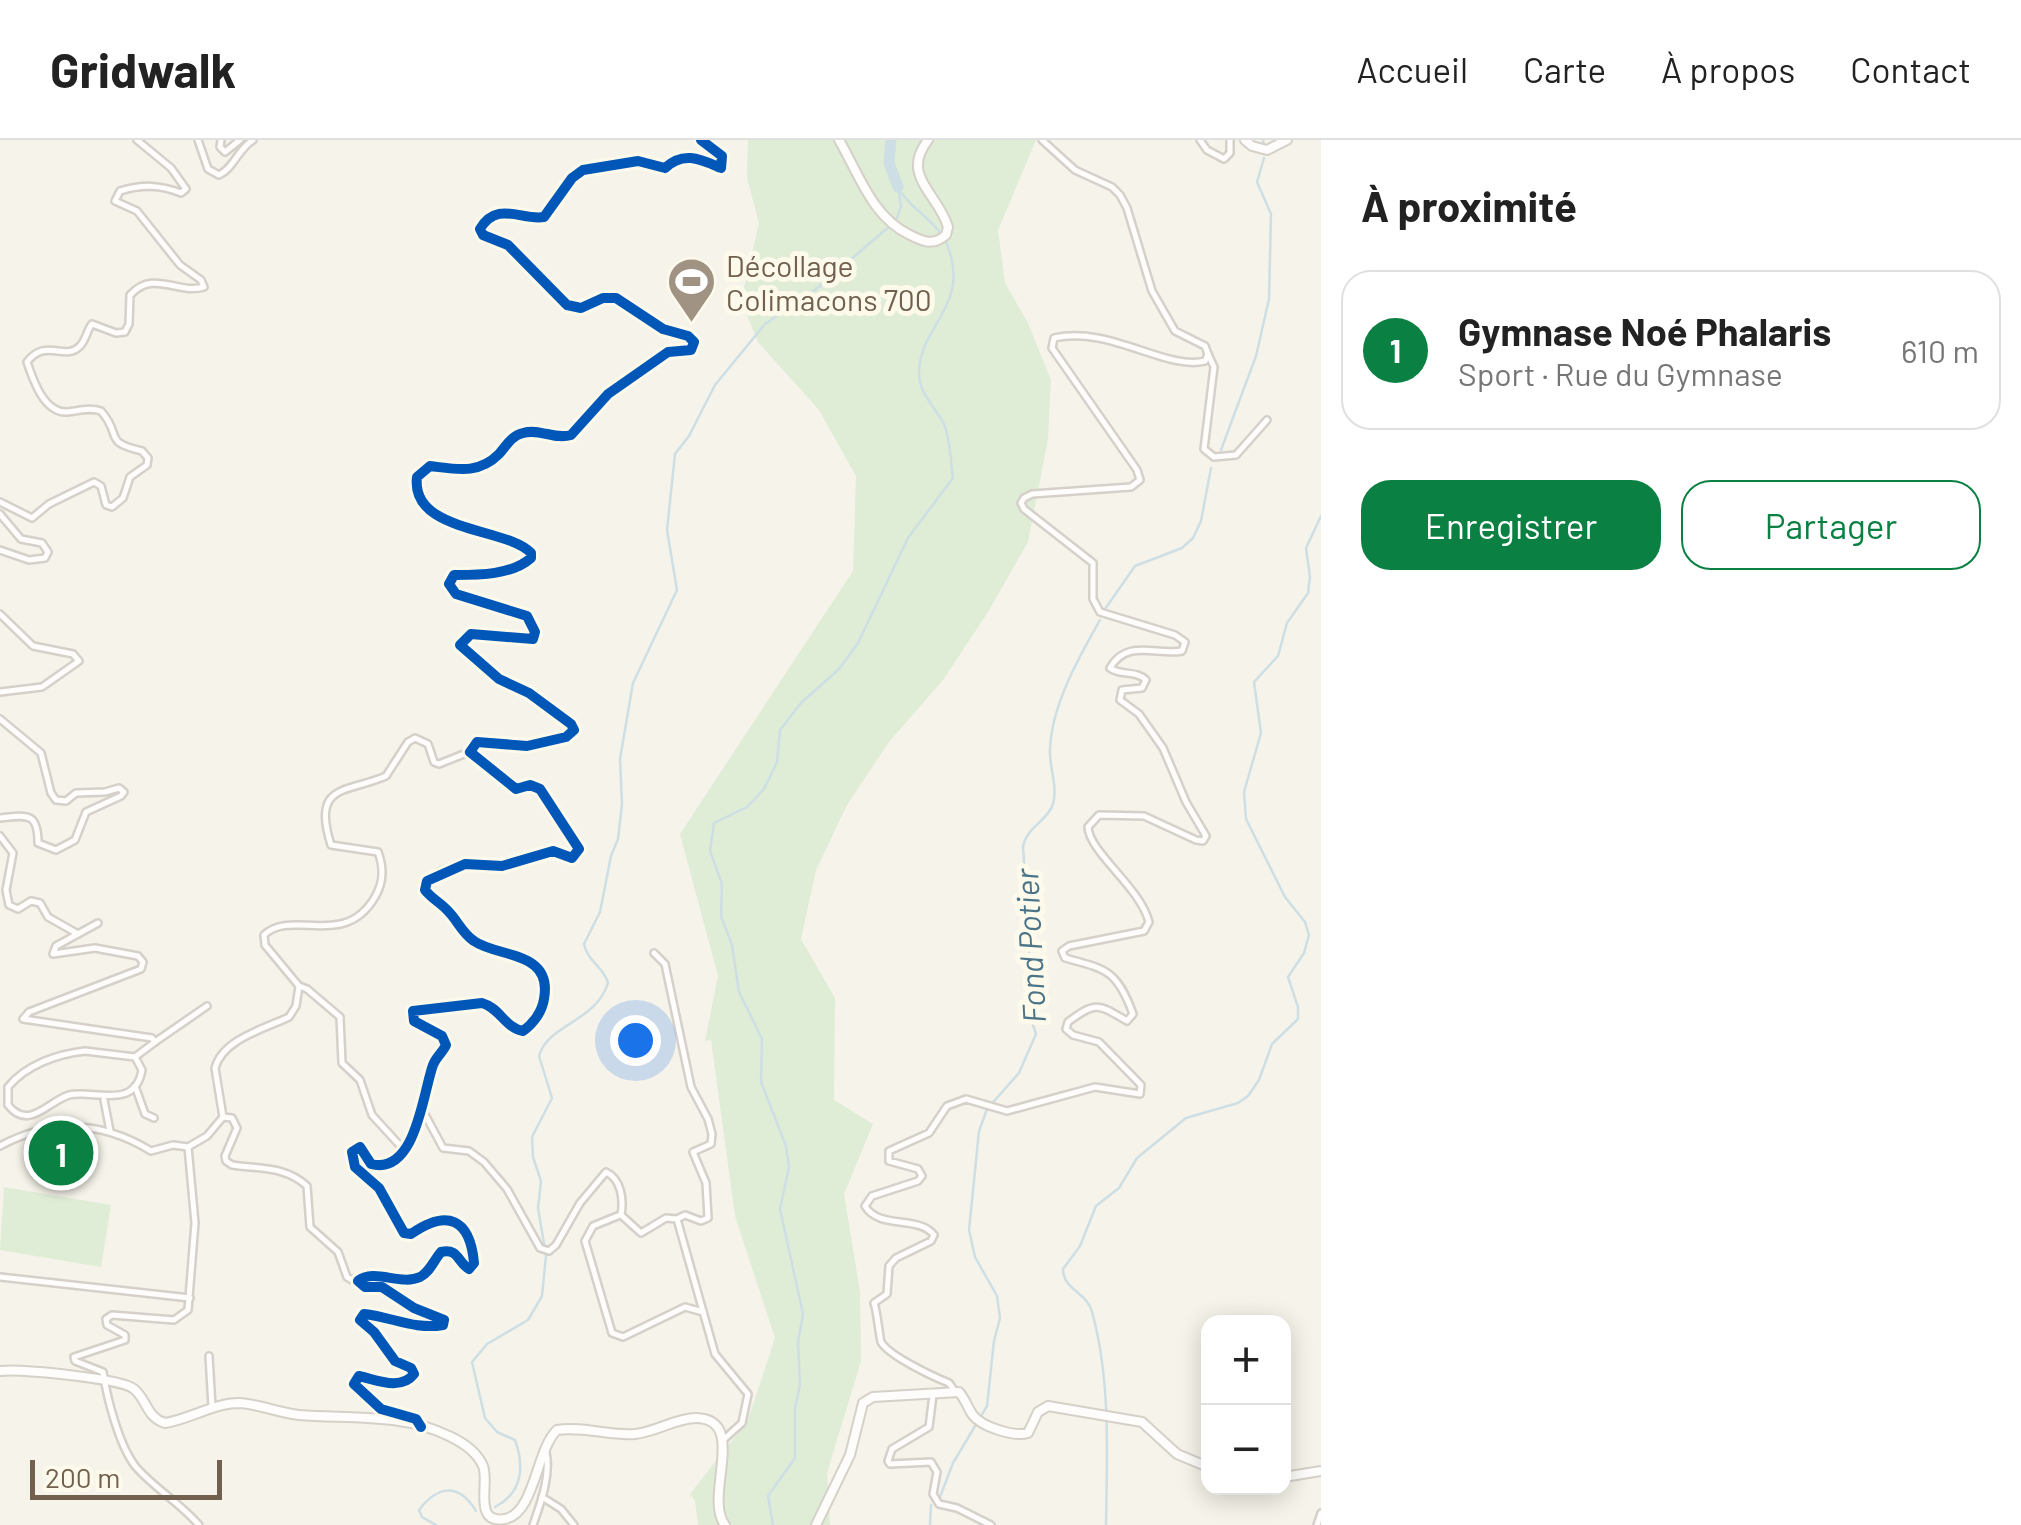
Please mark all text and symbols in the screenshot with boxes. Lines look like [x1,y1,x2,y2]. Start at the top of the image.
text: Gridwalk [50,40,236,98]
text: Accueil [1357,48,1468,90]
text: Carte [1523,48,1606,90]
text: À propos [1661,48,1795,90]
text: Contact [1850,48,1971,90]
text: À proximité [1361,180,1577,230]
place label: Décollage Colimacons 700 [726,247,932,317]
sports icon: Décollage Colimacons 700 [665,256,717,324]
text: Gymnase Noé Phalaris [1458,308,1831,354]
text: 1 [1390,331,1401,369]
text: 610 m [1901,331,1979,369]
text: Sport · Rue du Gymnase [1458,354,1783,392]
button: Enregistrer [1361,480,1661,570]
button: Partager [1681,480,1981,570]
water label: Fond Potier [1006,866,1052,1024]
your location [610,1015,661,1066]
pin: 1 [28,1116,94,1190]
map controls [1201,1315,1291,1495]
button: + [1201,1315,1291,1405]
button: − [1201,1405,1291,1495]
scale bar [30,1455,222,1500]
text: 200 m [45,1460,120,1494]

